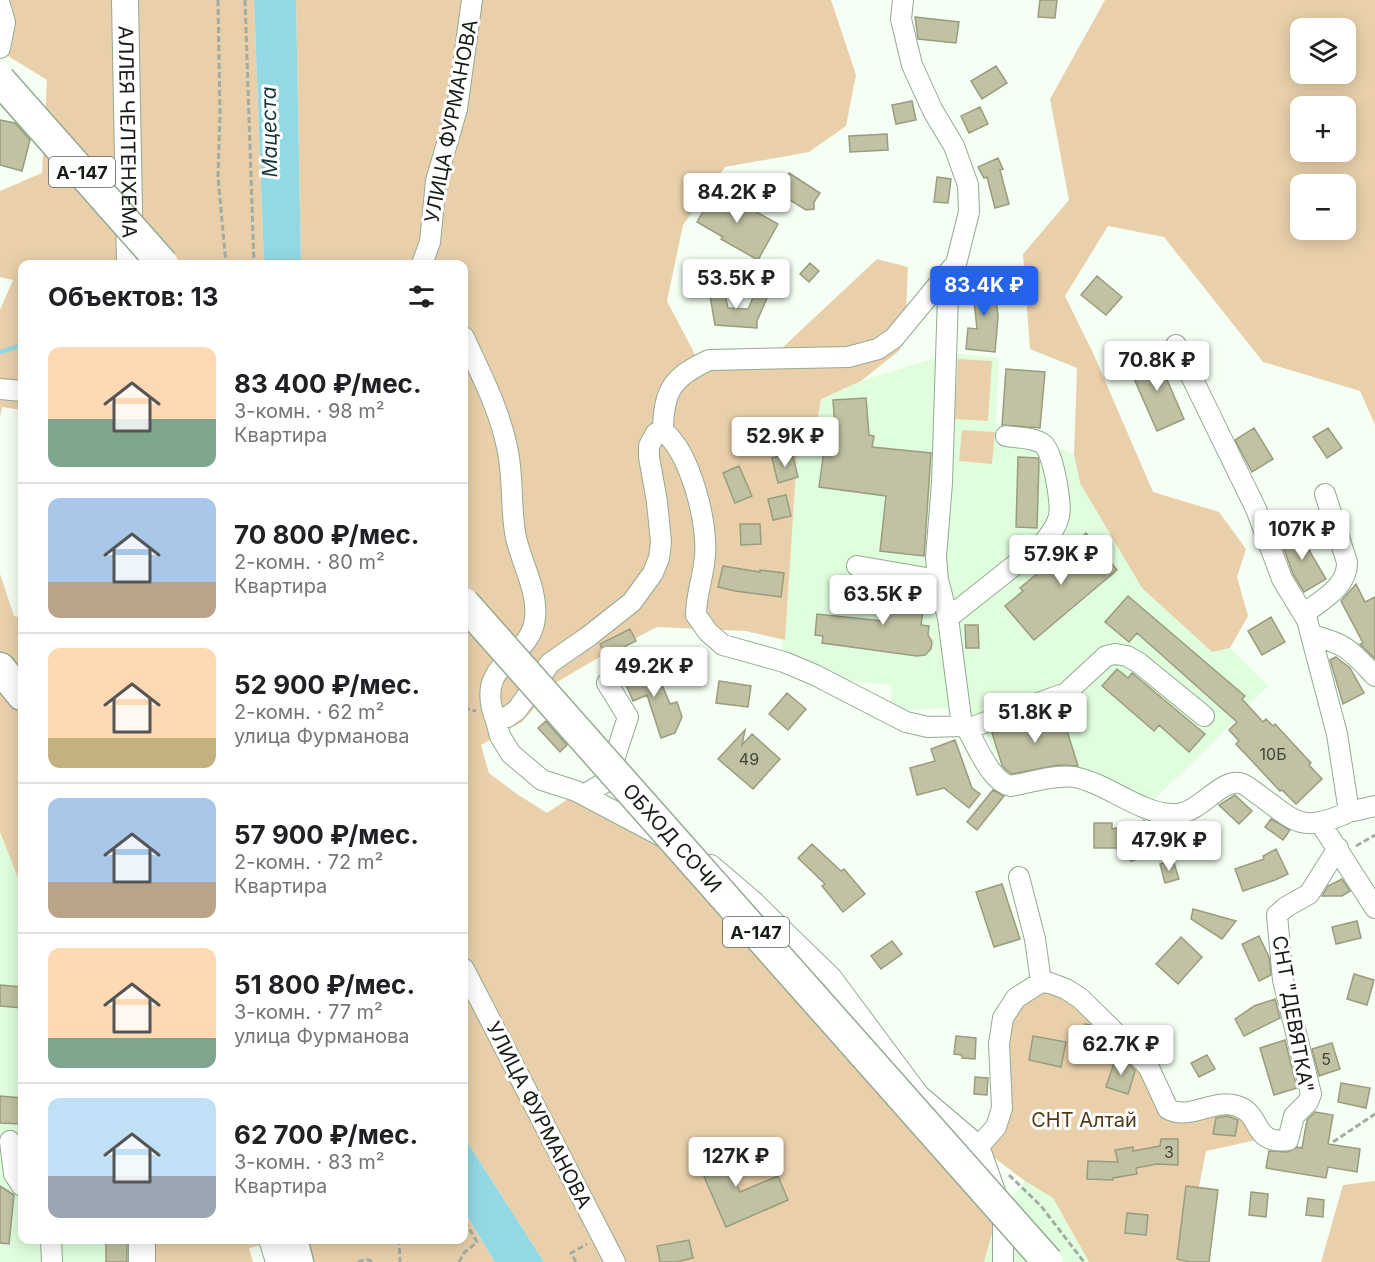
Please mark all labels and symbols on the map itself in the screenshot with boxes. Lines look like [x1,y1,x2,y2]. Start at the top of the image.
street label: УЛИЦА ФУРМАНОВА [420,17,483,225]
street label: АЛЛЕЯ ЧЕЛТЕНХЕМА [113,25,142,239]
water label: Мацеста [256,86,282,178]
road number: А-147 [49,157,115,187]
pin: 84.2K ₽ [682,173,792,224]
pin: 53.5K ₽ [681,259,791,310]
pin: 83.4K ₽ [929,266,1039,317]
pin: 70.8K ₽ [1102,341,1212,392]
pin: 52.9K ₽ [730,417,840,468]
pin: 107K ₽ [1253,510,1351,561]
pin: 57.9K ₽ [1006,535,1116,586]
pin: 63.5K ₽ [828,575,938,626]
pin: 49.2K ₽ [599,647,709,698]
pin: 51.8K ₽ [980,693,1090,744]
house number: 10Б [1260,744,1286,764]
house number: 49 [739,749,759,769]
street label: ОБХОД СОЧИ [618,779,727,897]
pin: 47.9K ₽ [1114,821,1224,872]
road number: А-147 [723,917,789,947]
street label: СНТ "ДЕВЯТКА" [1267,934,1319,1094]
street label: УЛИЦА ФУРМАНОВА [481,1018,597,1213]
pin: 62.7K ₽ [1066,1025,1176,1076]
house number: 5 [1321,1049,1331,1069]
park label: СНТ Алтай [1031,1108,1137,1132]
pin: 127K ₽ [687,1137,785,1188]
house number: 3 [1164,1142,1174,1162]

